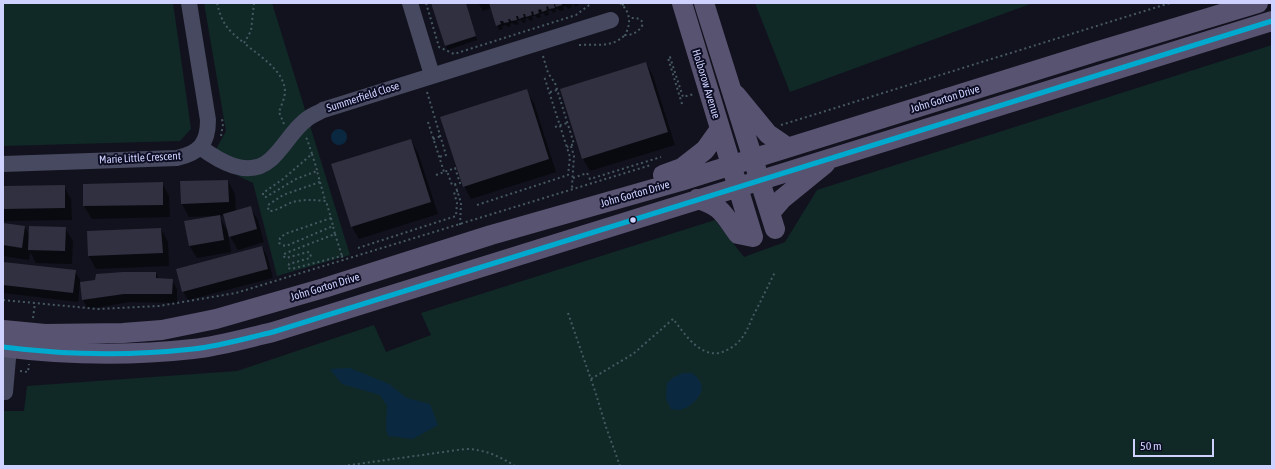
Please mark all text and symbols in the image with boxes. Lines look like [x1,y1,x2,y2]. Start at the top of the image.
street label: Holborow Avenue [689,48,723,120]
street label: Summerfield Close [325,79,401,115]
street label: John Gorton Drive [909,82,981,116]
street label: Marie Little Crescent [99,149,181,167]
street label: John Gorton Drive [599,178,671,210]
unlabelled marker [628,215,638,225]
street label: John Gorton Drive [289,270,361,304]
scale bar [1135,431,1216,457]
text: 50 m [1140,439,1162,453]

